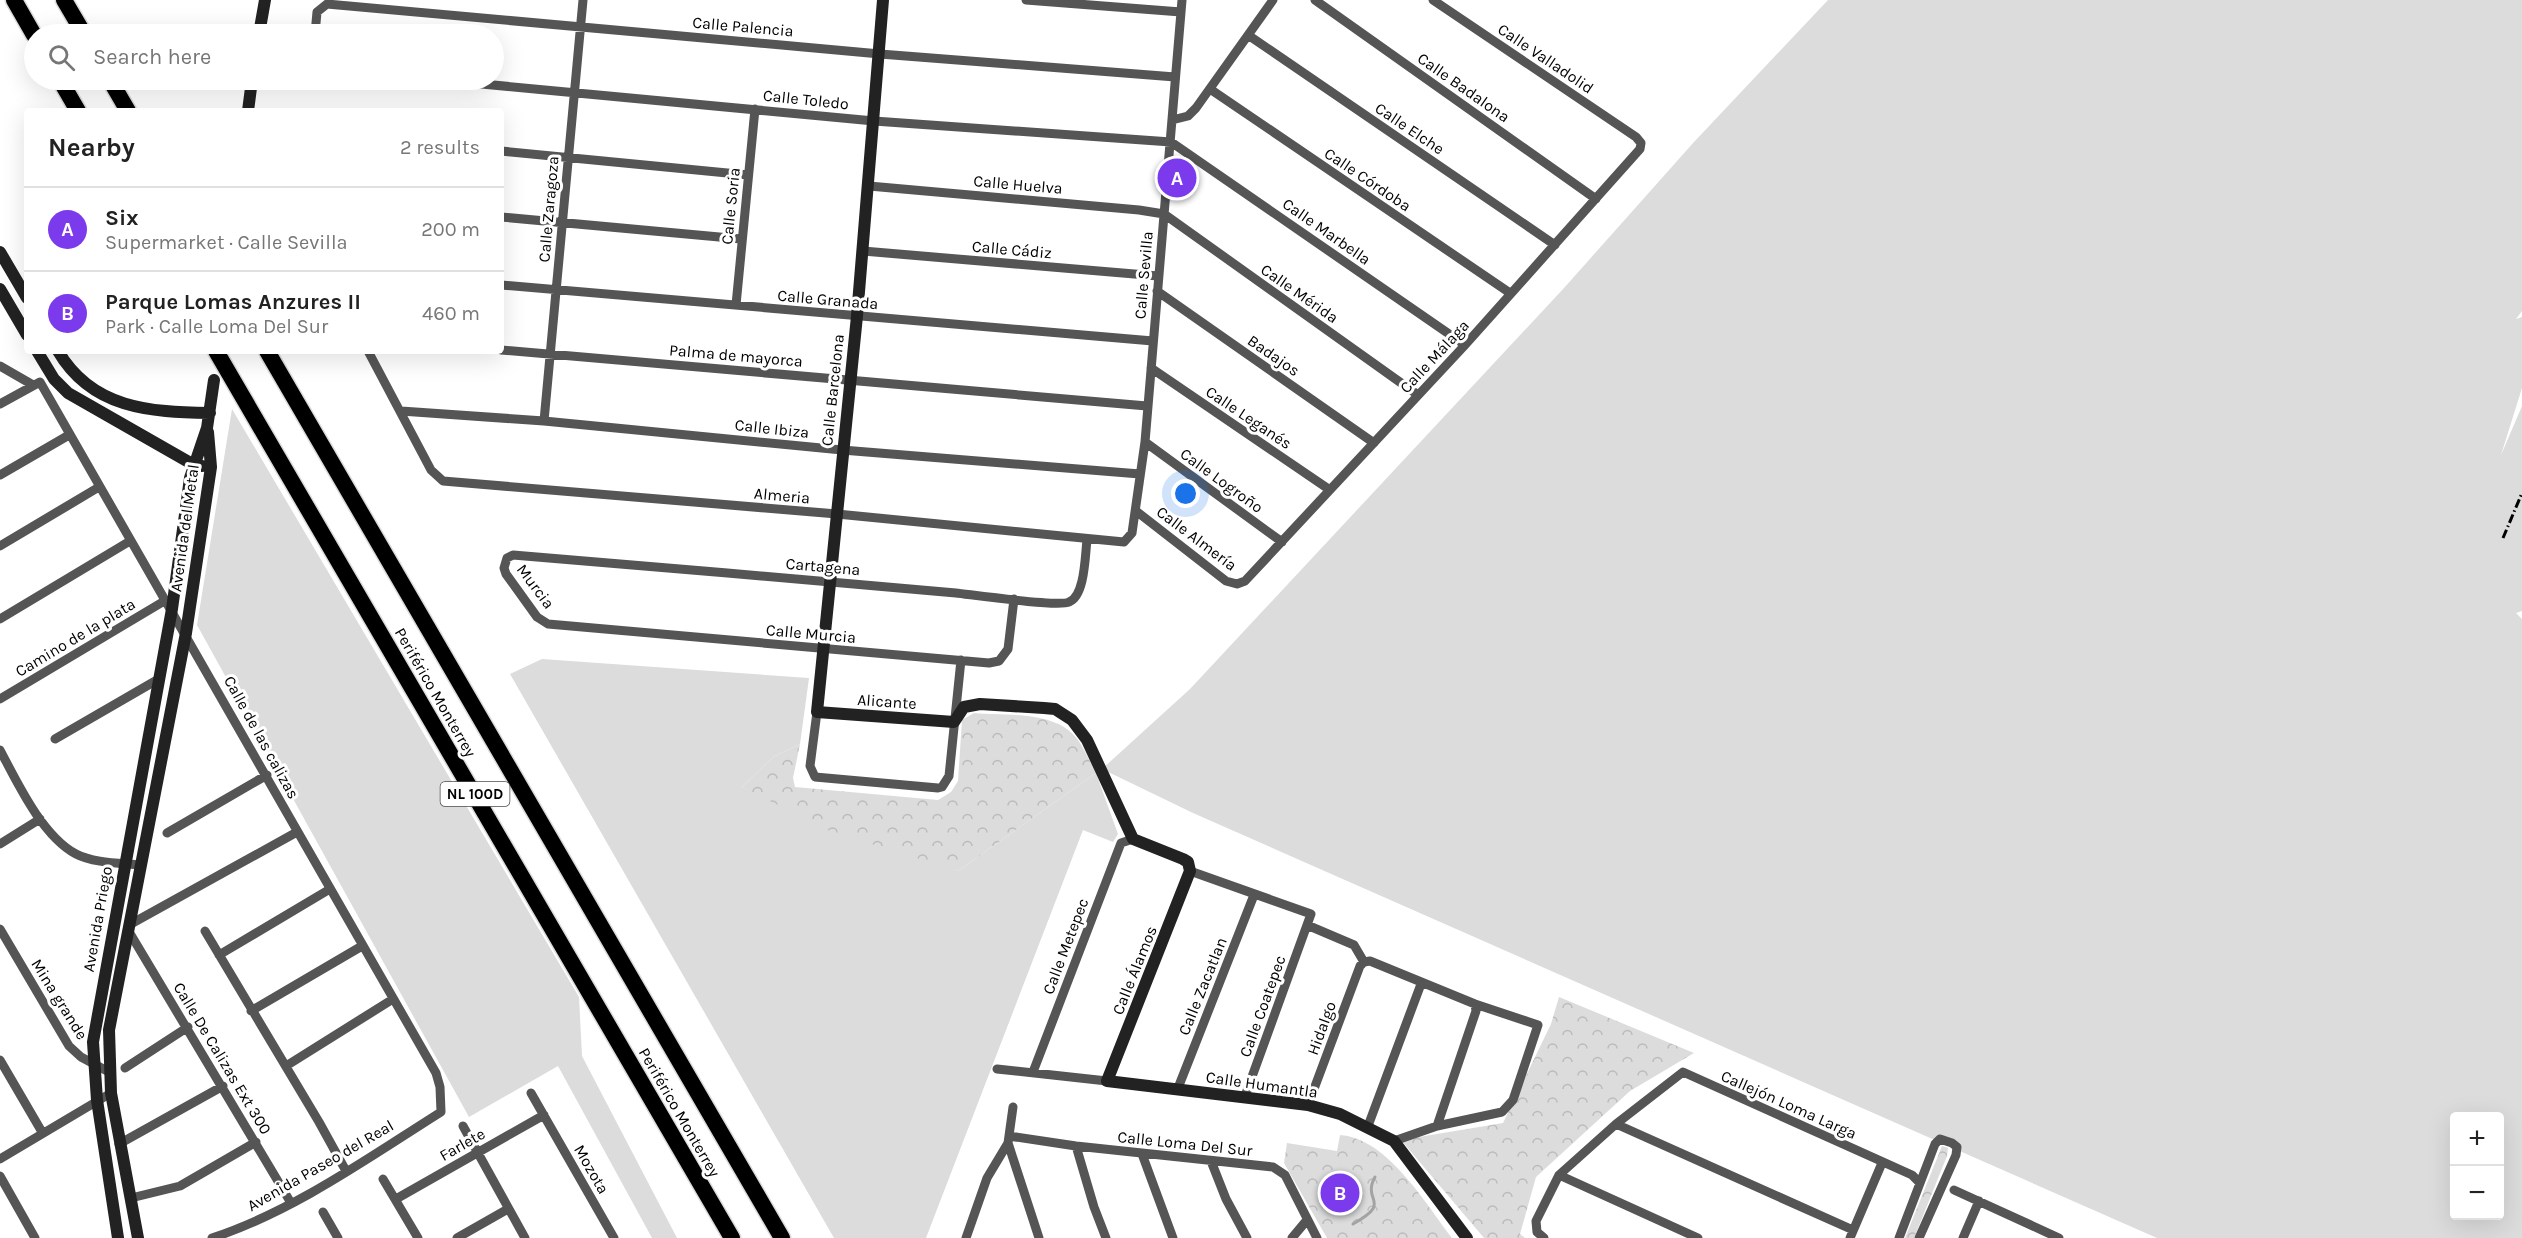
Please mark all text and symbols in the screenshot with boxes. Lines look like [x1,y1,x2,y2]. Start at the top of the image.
street label: Calle Palencia [692,13,794,40]
street label: Calle Valladolid [1494,19,1597,97]
search box [24,24,504,90]
icon: search [45,41,78,74]
text: Search here [93,44,211,70]
street label: Calle Badalona [1414,49,1514,126]
street label: Calle Toledo [762,86,850,113]
street label: Calle Elche [1372,98,1448,158]
text: Nearby [48,132,135,163]
text: 2 results [400,136,480,159]
street label: Calle Córdoba [1321,143,1415,215]
street label: Calle Zaragoza [534,155,563,263]
pin: A [1158,156,1196,201]
street label: Calle Soria [717,167,744,246]
street label: Calle Huelva [973,171,1063,198]
street label: Calle Marbella [1279,194,1374,269]
text: Six [105,205,138,231]
text: A [61,218,74,241]
text: 200 m [421,218,480,241]
street label: Calle Sevilla [1130,230,1157,320]
text: Supermarket · Calle Sevilla [105,231,348,254]
street label: Calle Cádiz [971,237,1053,262]
street label: Calle Mérida [1257,260,1342,327]
street label: Calle Granada [777,286,879,313]
text: Parque Lomas Anzures II [105,289,361,315]
text: B [61,302,74,325]
text: 460 m [422,302,480,325]
text: Park · Calle Loma Del Sur [105,315,328,338]
street label: Calle Málaga [1396,316,1473,397]
street label: Badajos [1244,331,1303,380]
street label: Calle Barcelona [817,333,848,447]
street label: Palma de mayorca [668,340,804,371]
street label: Calle Leganés [1202,382,1295,453]
street label: Calle Ibiza [734,415,810,442]
street label: Calle Logroño [1177,444,1267,517]
street label: Avenida del Metal [166,463,203,593]
your location [1171,479,1200,508]
street label: Almeria [753,484,811,507]
street label: Calle Almería [1153,502,1241,575]
street label: Cartagena [785,554,861,579]
street label: Murcia [513,560,558,612]
street label: Camino de la plata [12,594,139,681]
street label: Calle Murcia [765,620,857,647]
street label: Periférico Monterrey [391,624,481,761]
street label: Calle de las calizas [220,672,303,802]
street label: Alicante [857,690,917,713]
road number: NL 100D [440,782,510,806]
street label: Avenida Priego [79,865,116,973]
street label: Calle Metepec [1038,895,1093,997]
street label: Calle Álamos [1108,923,1161,1017]
street label: Calle Zacatlan [1174,934,1231,1038]
street label: Calle Coatepec [1235,953,1290,1060]
street label: Mina grande [27,955,92,1043]
street label: Calle De Calizas Ext 300 [170,979,276,1138]
street label: Hidalgo [1303,999,1340,1058]
street label: Periférico Monterrey [635,1044,725,1181]
street label: Callejón Loma Larga [1718,1066,1860,1143]
street label: Calle Humantla [1205,1067,1319,1102]
map controls [2450,1112,2504,1220]
button: + [2450,1112,2504,1166]
street label: Avenida Paseo del Real [244,1116,397,1215]
street label: Farlete [436,1124,488,1165]
street label: Calle Loma Del Sur [1117,1127,1254,1160]
street label: Mozota [570,1141,613,1197]
button: − [2450,1166,2504,1220]
pin: B [1320,1170,1360,1216]

